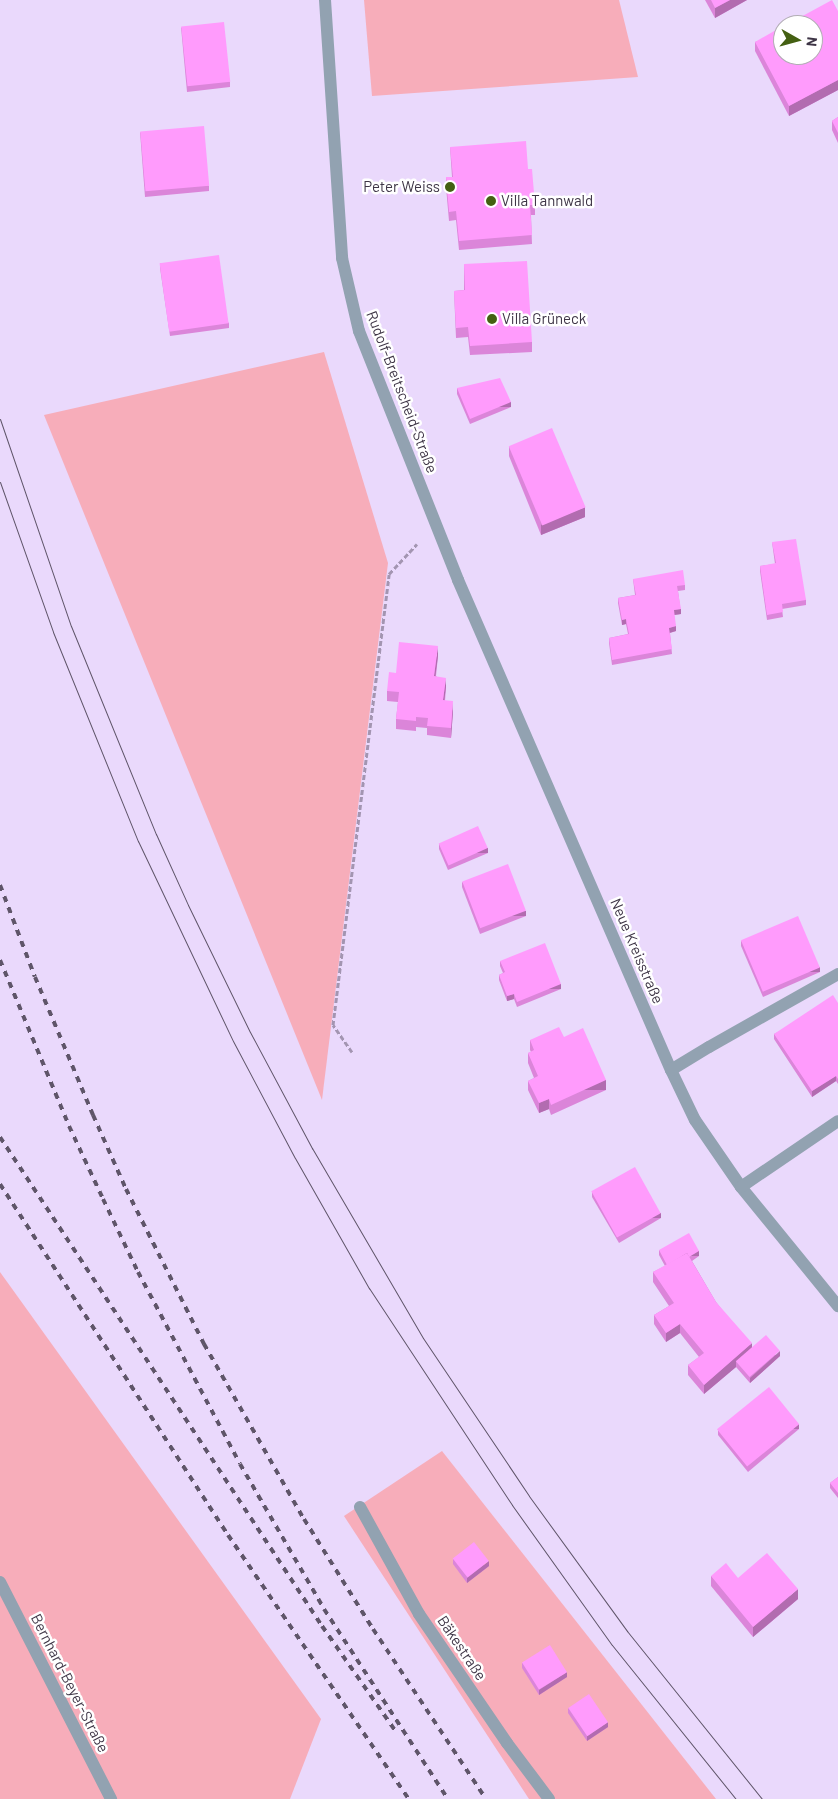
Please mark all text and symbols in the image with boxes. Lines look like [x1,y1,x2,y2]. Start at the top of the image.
north arrow [773,15,823,65]
text: N [803,36,821,47]
place label: Peter Weiss [363,178,440,196]
marker: Peter Weiss [444,181,456,193]
place label: Villa Tannwald [501,192,593,210]
marker: Villa Tannwald [485,195,497,207]
street label: Rudolf-Breitscheid-Straße [363,308,441,476]
place label: Villa Grüneck [502,310,586,328]
marker: Villa Grüneck [486,313,498,325]
street label: Neue Kreisstraße [607,896,667,1006]
street label: Bernhard-Beyer-Straße [27,1611,113,1755]
street label: Bäkestraße [434,1612,490,1684]

